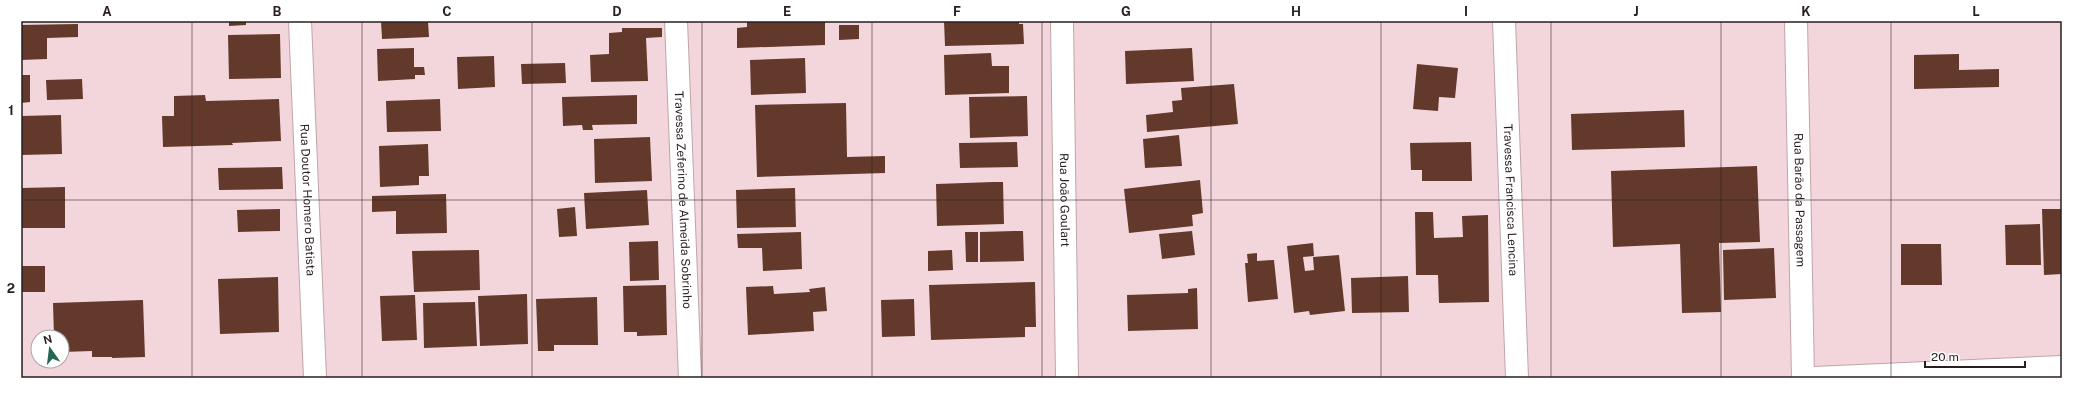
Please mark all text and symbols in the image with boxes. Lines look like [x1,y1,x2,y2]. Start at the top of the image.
text: A [102,4,112,19]
text: B [273,4,282,19]
text: C [442,4,452,19]
text: D [612,4,622,19]
text: E [783,4,791,19]
text: F [953,4,961,19]
text: G [1121,4,1131,19]
text: H [1291,4,1301,19]
text: I [1464,4,1468,19]
text: J [1633,4,1639,19]
text: K [1801,4,1811,19]
text: L [1972,4,1980,19]
street label: Travessa Zeferino de Almeida Sobrinho [672,91,694,309]
text: 1 [8,103,14,118]
street label: Rua Doutor Homero Batista [297,123,318,276]
street label: Travessa Francisca Lencina [1501,124,1520,276]
street label: Rua Barão da Passagem [1791,133,1808,267]
street label: Rua João Goulart [1057,153,1072,248]
text: 2 [7,281,15,296]
north arrow [30,329,70,369]
text: N [42,332,53,346]
scale bar [1925,343,2025,369]
text: 20 m [1931,350,1959,364]

